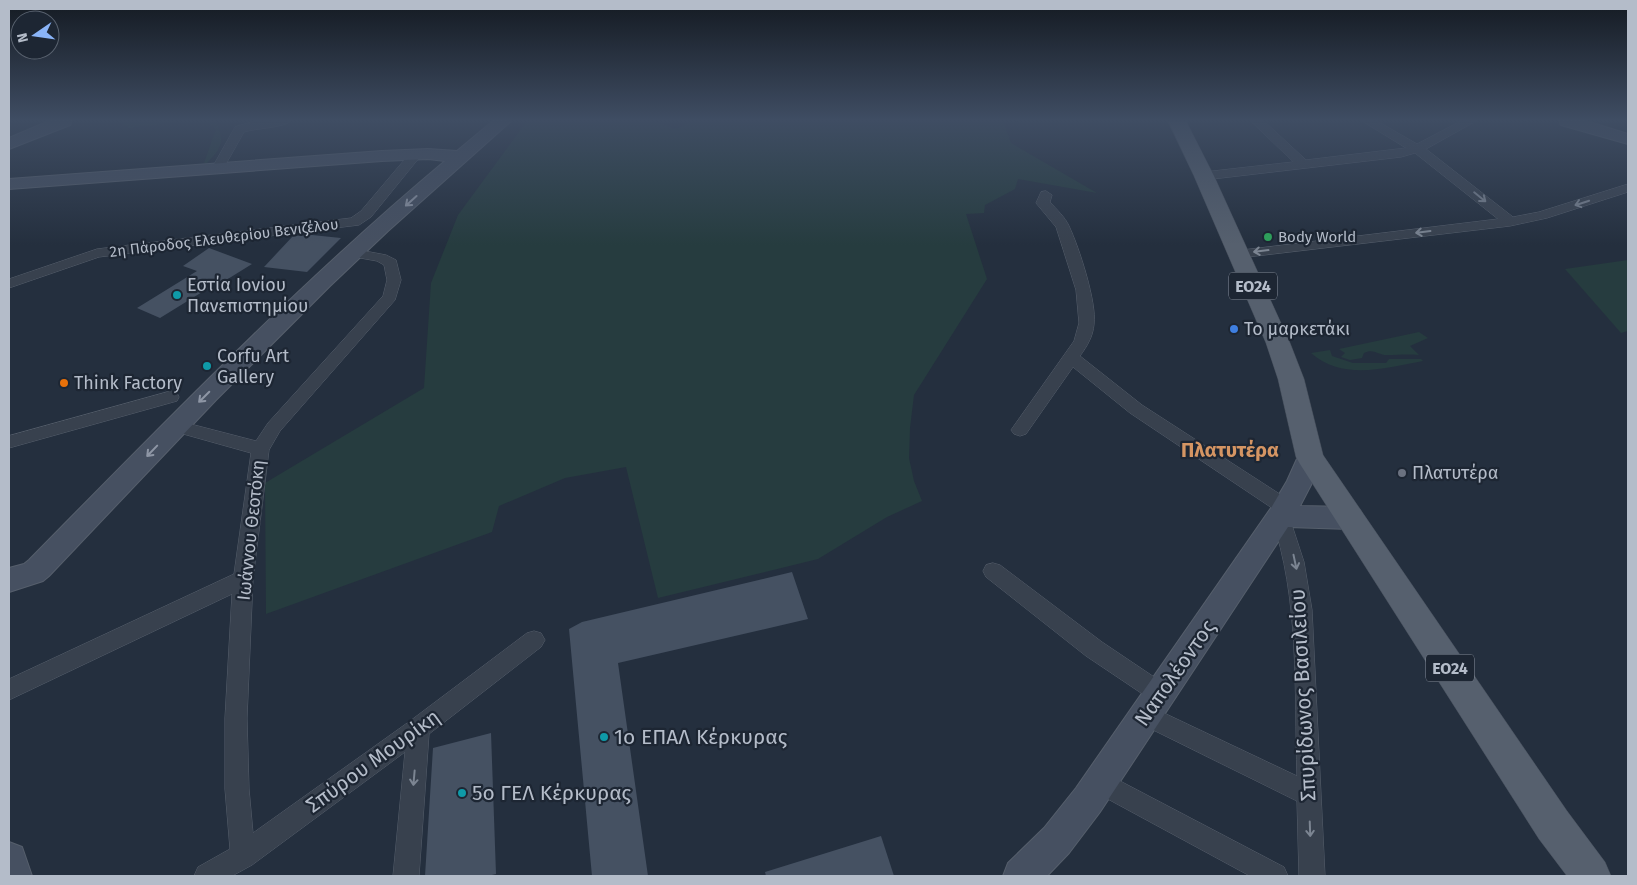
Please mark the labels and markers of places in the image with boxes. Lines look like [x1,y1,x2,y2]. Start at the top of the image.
place label: Body World [1278,228,1356,246]
marker: Body World [1262,231,1274,243]
place label: Εστία Ιονίου Πανεπιστημίου [187,274,308,317]
marker: Εστία Ιονίου Πανεπιστημίου [171,289,183,301]
place label: Το μαρκετάκι [1244,318,1350,340]
marker: Το μαρκετάκι [1228,323,1240,335]
place label: Corfu Art Gallery [217,345,290,388]
marker: Corfu Art Gallery [201,360,213,372]
place label: Think Factory [74,372,182,394]
marker: Think Factory [58,377,70,389]
place label: Πλατυτέρα [1412,462,1498,484]
marker: Πλατυτέρα [1396,467,1408,479]
place label: 1ο ΕΠΑΛ Κέρκυρας [614,724,787,750]
marker: 1ο ΕΠΑΛ Κέρκυρας [598,731,610,743]
place label: 5ο ΓΕΛ Κέρκυρας [472,780,631,806]
marker: 5ο ΓΕΛ Κέρκυρας [456,787,468,799]

